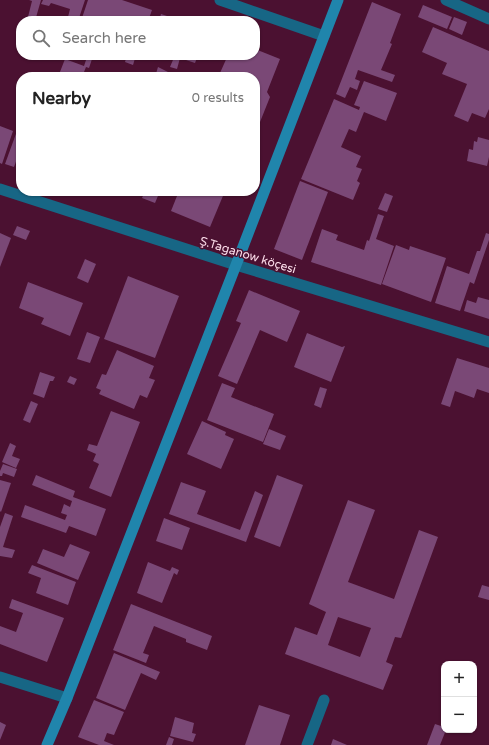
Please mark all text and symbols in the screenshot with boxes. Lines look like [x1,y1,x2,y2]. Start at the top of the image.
search box [16,16,260,60]
icon: search [30,27,52,49]
text: Search here [62,29,146,47]
text: Nearby [32,88,91,109]
text: 0 results [192,90,244,106]
street label: Ş.Taganow köçesi [198,234,298,276]
map controls [441,661,477,733]
button: + [441,661,477,697]
button: − [441,697,477,733]

